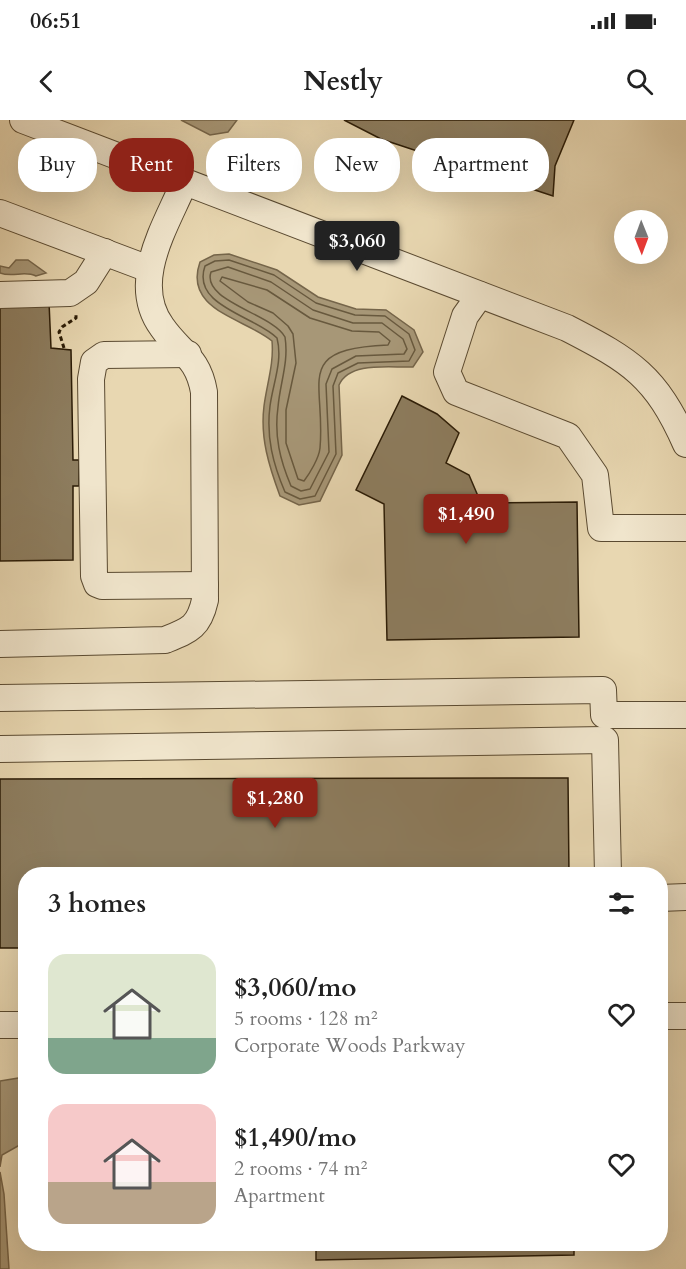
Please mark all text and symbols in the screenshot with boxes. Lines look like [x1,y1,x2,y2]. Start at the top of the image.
text: 06:51 [30,6,81,36]
text: Nestly [303,63,383,100]
icon: back [30,65,63,98]
icon: search [623,65,656,98]
chip: Buy [18,138,97,192]
chip: Rent [109,138,194,192]
chip: Filters [206,138,302,192]
chip: New [314,138,400,192]
chip: Apartment [412,138,549,192]
north arrow [614,210,668,264]
map controls [614,210,668,264]
pin: $3,060 [308,221,406,272]
text: $3,060 [328,227,386,254]
pin: $1,490 [417,494,515,545]
text: $1,490 [437,500,495,527]
pin: $1,280 [226,778,324,829]
text: $1,280 [246,784,304,811]
text: 3 homes [48,886,146,921]
icon: filters [605,887,638,920]
text: $3,060/mo [234,970,357,1005]
icon: home [96,978,168,1050]
icon: heart [605,998,638,1031]
text: 5 rooms · 128 m² [234,1005,378,1032]
text: Corporate Woods Parkway [234,1032,466,1059]
text: $1,490/mo [234,1120,357,1155]
icon: home [96,1128,168,1200]
icon: heart [605,1148,638,1181]
text: 2 rooms · 74 m² [234,1155,367,1182]
text: Apartment [234,1182,325,1209]

